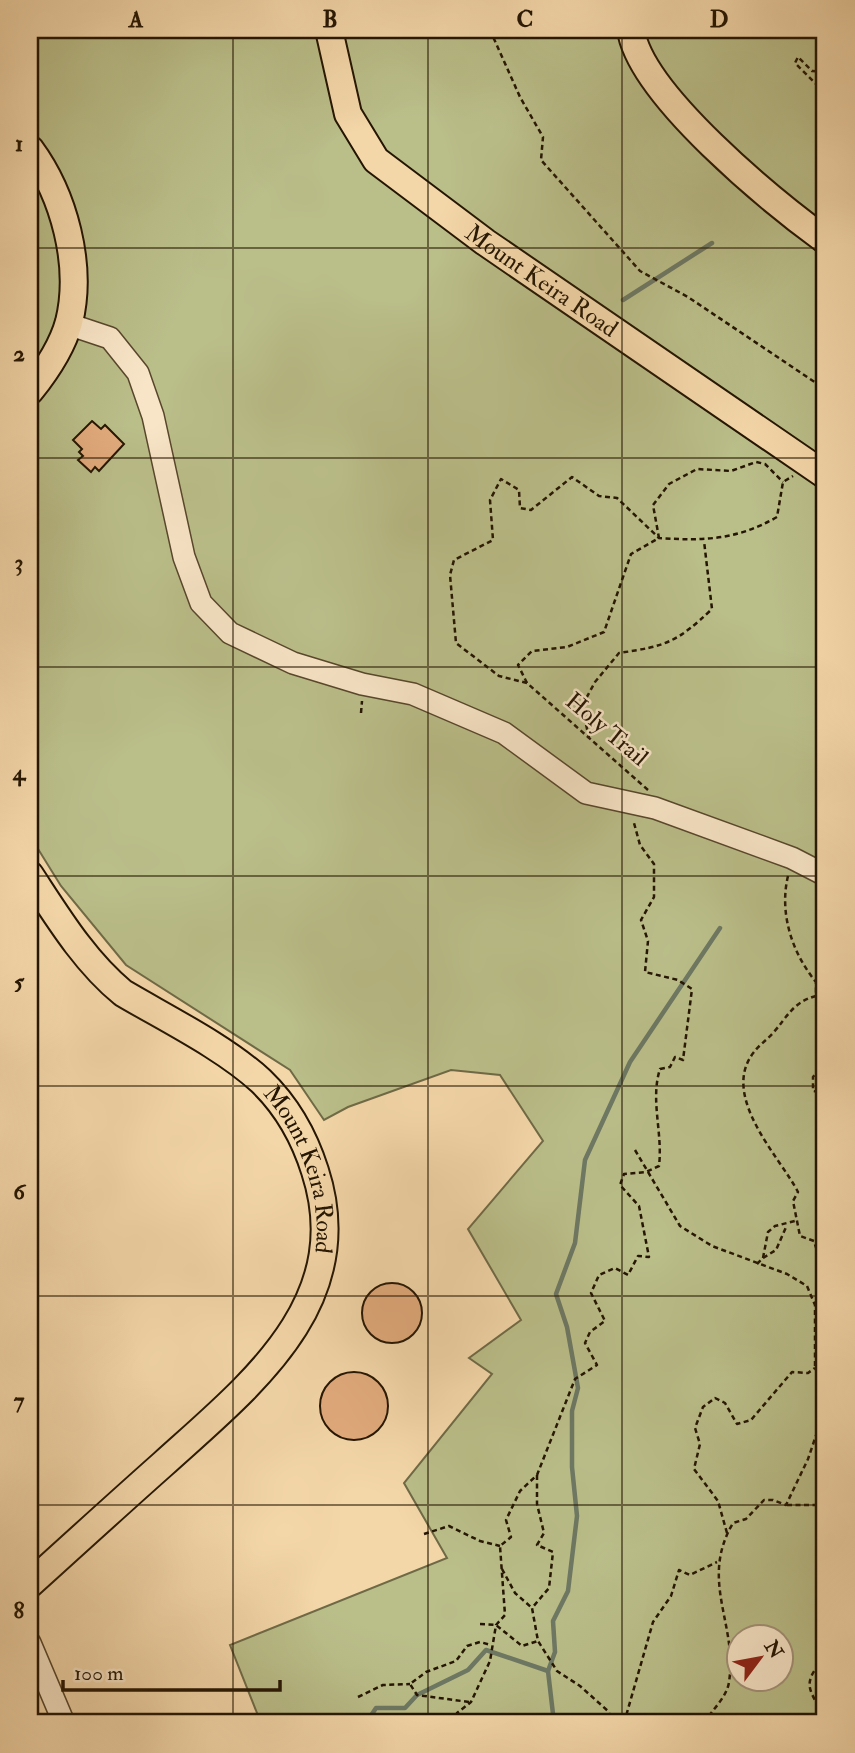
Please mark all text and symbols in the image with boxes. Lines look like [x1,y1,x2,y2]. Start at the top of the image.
text: A [128,5,144,34]
text: B [322,5,338,34]
text: C [517,5,533,34]
text: D [710,5,728,34]
text: 1 [15,129,23,158]
street label: Mount Keira Road [459,218,624,345]
text: 2 [13,339,25,368]
text: 3 [15,548,23,577]
street label: Holy Trail [559,686,655,773]
text: 4 [12,758,27,787]
text: 5 [14,967,25,996]
street label: Mount Keira Road [256,1079,340,1255]
text: 6 [13,1177,27,1206]
text: 7 [14,1386,25,1415]
text: 8 [14,1596,25,1625]
north arrow [726,1624,796,1694]
text: N [758,1635,789,1664]
scale bar [63,1648,280,1692]
text: 100 m [74,1660,124,1687]

